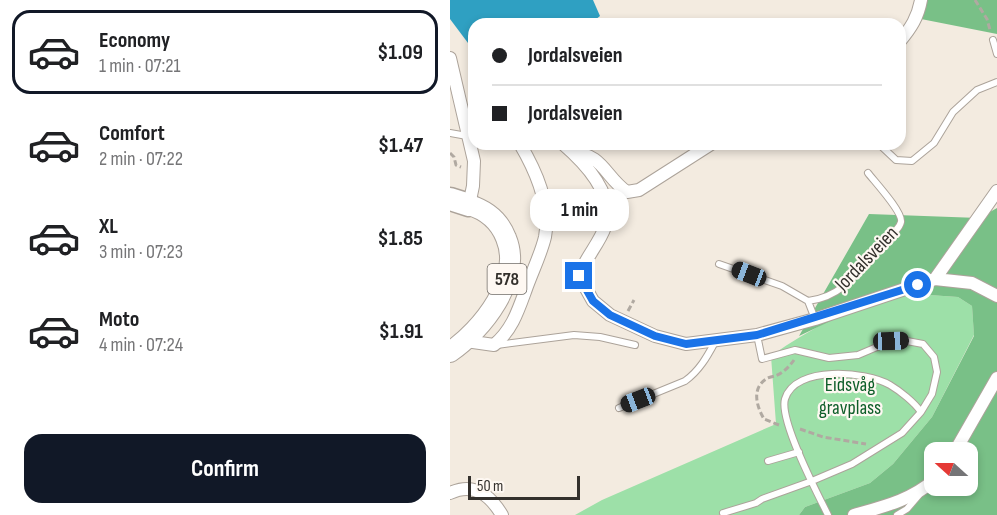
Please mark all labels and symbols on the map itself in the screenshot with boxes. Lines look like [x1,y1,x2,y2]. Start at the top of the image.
callout: 1 min [530,189,628,231]
street label: Jordalsveien [829,221,903,297]
car [729,259,769,289]
route end [565,262,592,289]
road number: 578 [488,264,526,294]
route start [904,271,931,298]
car [873,331,909,351]
park label: Eidsvåg gravplass [819,373,881,420]
car [618,385,658,415]
north arrow [924,442,978,496]
scale bar [468,473,580,500]

